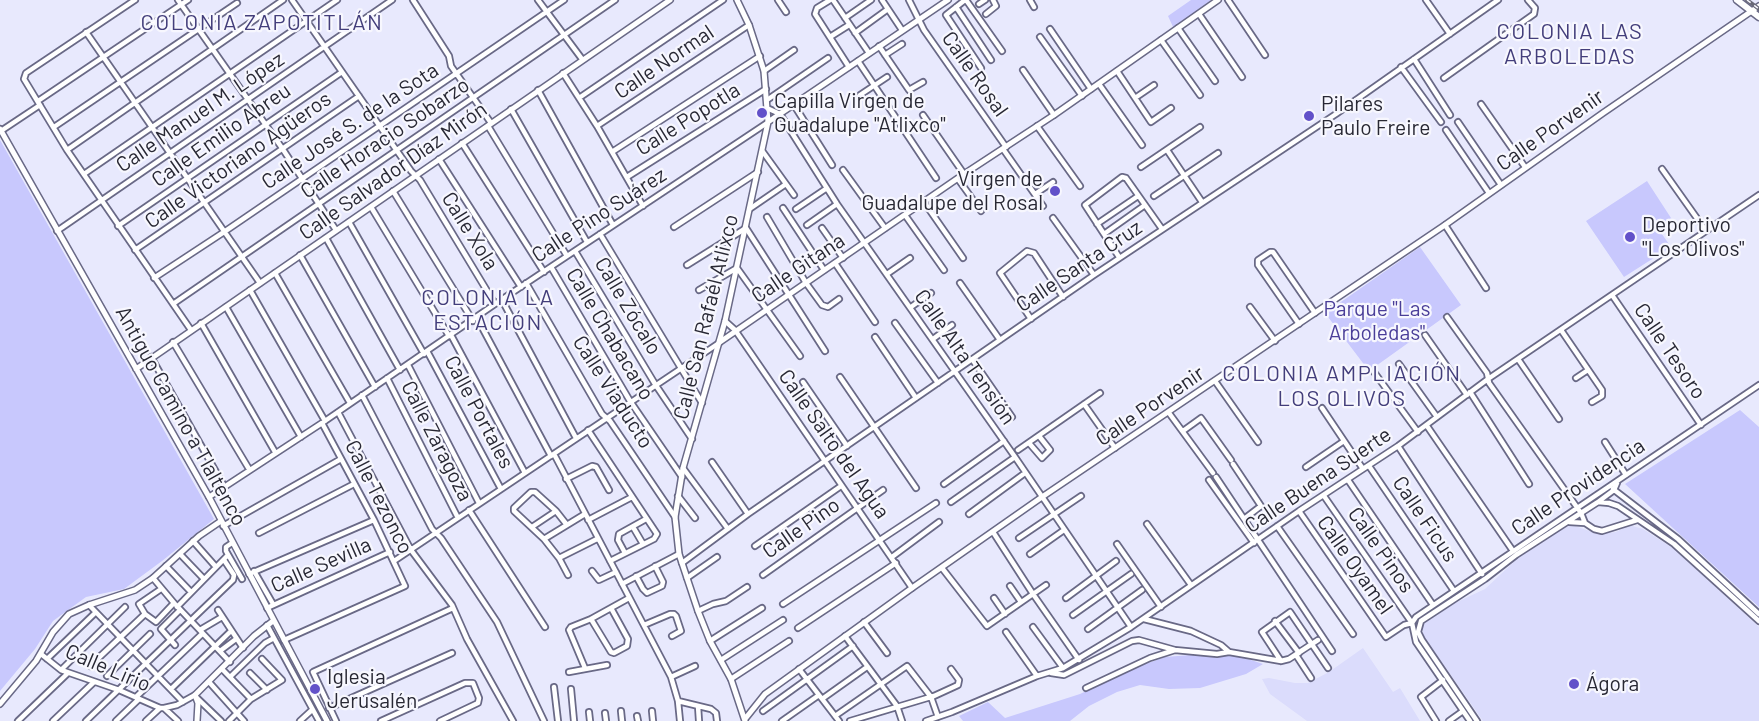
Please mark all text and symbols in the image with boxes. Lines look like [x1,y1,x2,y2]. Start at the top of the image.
district label: COLONIA ZAPOTITLÁN [141,10,383,36]
district label: COLONIA LAS ARBOLEDAS [1497,19,1643,70]
street label: Calle Normal [609,20,719,104]
street label: Calle Rosal [936,27,1014,121]
street label: Calle Manuel M. López [111,46,289,178]
street label: Calle José S. de la Sota [257,57,443,195]
street label: Calle Horacio Sobarzo [296,72,474,204]
street label: Calle Popotla [631,77,745,161]
street label: Calle Emilio Abreu [147,78,295,192]
street label: Calle Porvenir [1491,84,1609,176]
street label: Calle Victoriano Agüeros [140,86,336,234]
place label: Capilla Virgen de Guadalupe "Atlixco" [774,88,946,138]
place label: Pilares Paulo Freire [1321,91,1430,141]
street label: Calle Salvador Díaz Mirón [294,97,492,245]
marker: Capilla Virgen de Guadalupe "Atlixco" [755,106,769,120]
marker: Pilares Paulo Freire [1302,109,1316,123]
street label: Calle Pino Suárez [527,162,671,268]
place label: Virgen de Guadalupe del Rosal [861,166,1043,216]
marker: Virgen de Guadalupe del Rosal [1048,184,1062,198]
street label: Calle Xola [436,187,504,275]
street label: Calle San Rafaél Atlixco [668,212,744,422]
place label: Deportivo "Los Olivos" [1642,212,1745,262]
street label: Calle Santa Cruz [1011,215,1147,317]
street label: Calle Gitana [747,228,849,308]
marker: Deportivo "Los Olivos" [1623,230,1637,244]
street label: Calle Zócalo [589,253,667,359]
street label: Calle Chabacano [561,263,659,405]
street label: Calle Alta Tensión [909,284,1021,430]
district label: COLONIA LA ESTACIÓN [421,285,555,336]
park label: Parque "Las Arboledas" [1323,296,1431,346]
street label: Calle Tesoro [1629,298,1711,404]
street label: Antiguo Camino a Tlaltenco [110,302,252,530]
street label: Calle Viaducto [567,331,659,453]
street label: Calle Portales [439,351,519,473]
street label: Calle Porvenir [1091,361,1209,451]
district label: COLONIA AMPLIACIÓN LOS OLIVOS [1222,361,1462,412]
street label: Calle Salto del Agua [773,365,895,523]
street label: Calle Zaragoza [396,377,478,505]
street label: Calle Buena Suerte [1240,422,1396,538]
street label: Calle Providencia [1506,433,1650,541]
street label: Calle Tezonco [340,436,418,558]
street label: Calle Ficus [1387,471,1463,567]
street label: Calle Pino [757,492,845,564]
street label: Calle Pinos [1342,502,1420,598]
street label: Calle Oyamel [1312,511,1398,619]
street label: Calle Sevilla [267,532,375,598]
street label: Calle Lirio [62,639,154,697]
place label: Iglesia Jerusalén [327,664,417,714]
place label: Ágora [1586,671,1639,697]
marker: Ágora [1567,677,1581,691]
marker: Iglesia Jerusalén [308,682,322,696]

